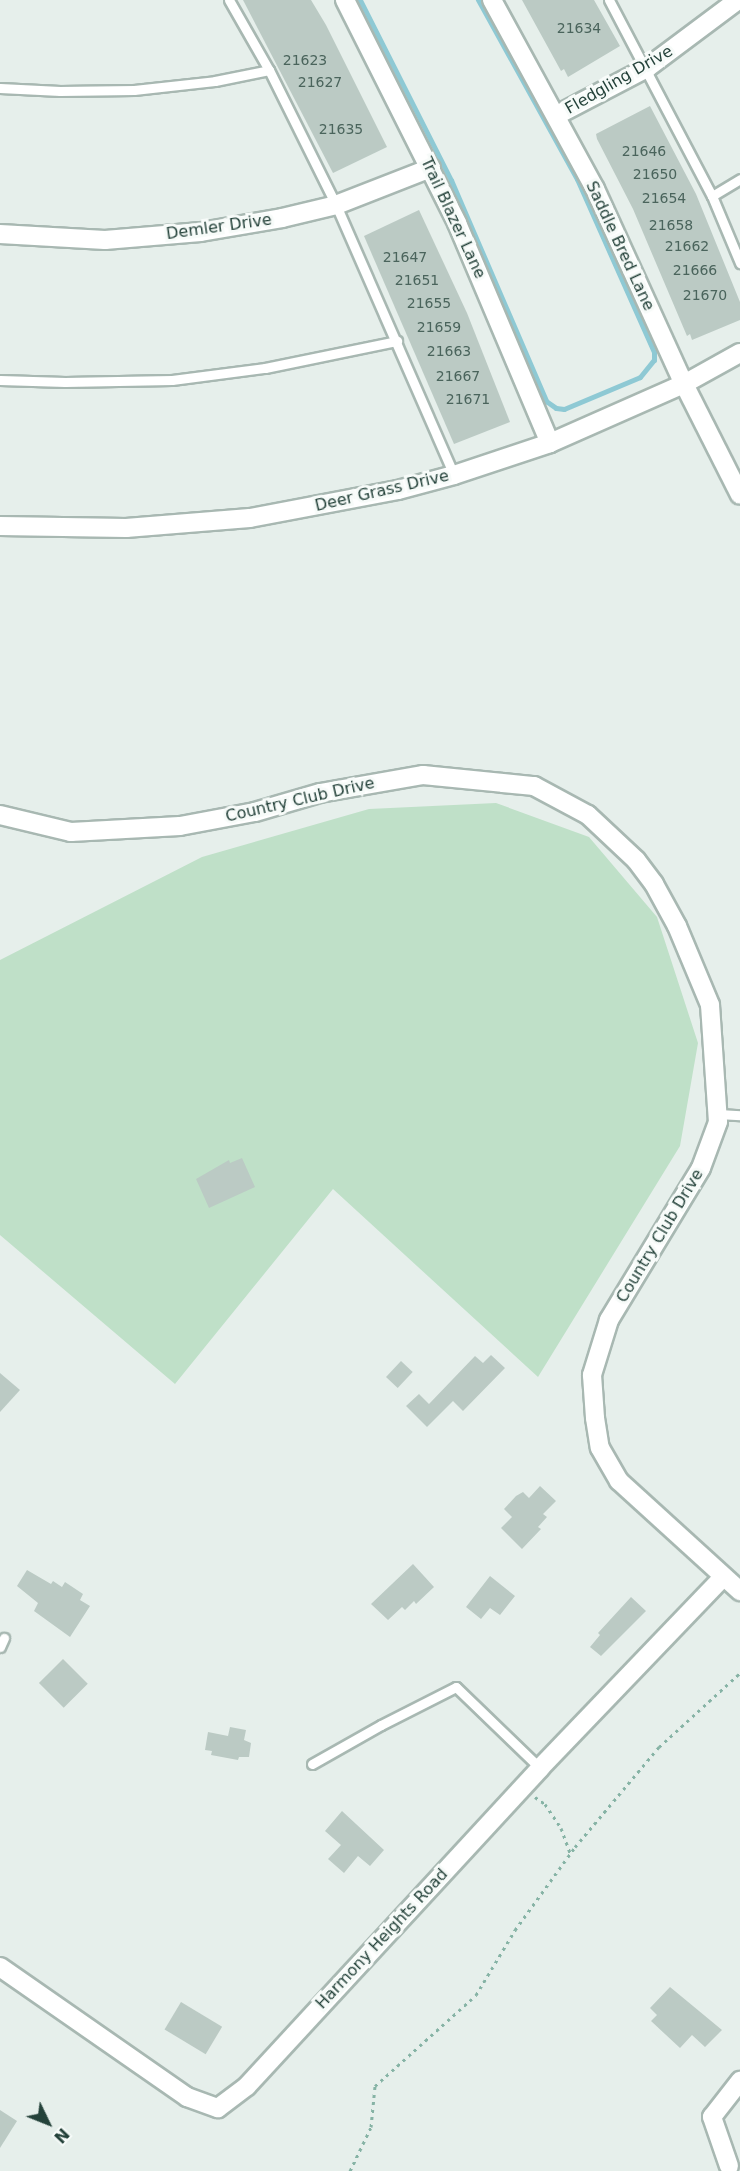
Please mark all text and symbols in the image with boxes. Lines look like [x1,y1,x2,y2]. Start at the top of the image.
house number: 21634 [557,20,601,36]
street label: Fledgling Drive [562,42,676,118]
house number: 21623 [283,52,327,68]
house number: 21627 [298,74,342,90]
house number: 21635 [319,121,363,137]
house number: 21646 [622,143,666,159]
street label: Trail Blazer Lane [416,154,490,282]
house number: 21650 [633,166,677,182]
street label: Saddle Bred Lane [582,178,658,314]
house number: 21654 [642,190,686,206]
street label: Demler Drive [165,210,273,244]
house number: 21658 [649,217,693,233]
house number: 21662 [665,238,709,254]
house number: 21647 [383,249,427,265]
house number: 21666 [673,262,717,278]
house number: 21651 [395,272,439,288]
house number: 21670 [683,287,727,303]
house number: 21655 [407,295,451,311]
house number: 21659 [417,319,461,335]
house number: 21663 [427,343,471,359]
house number: 21667 [436,368,480,384]
house number: 21671 [446,391,490,407]
street label: Deer Grass Drive [313,466,451,516]
street label: Country Club Drive [224,774,376,826]
street label: Country Club Drive [613,1166,707,1306]
street label: Harmony Heights Road [312,1865,452,2013]
north arrow [18,2093,78,2153]
text: N [50,2124,73,2147]

